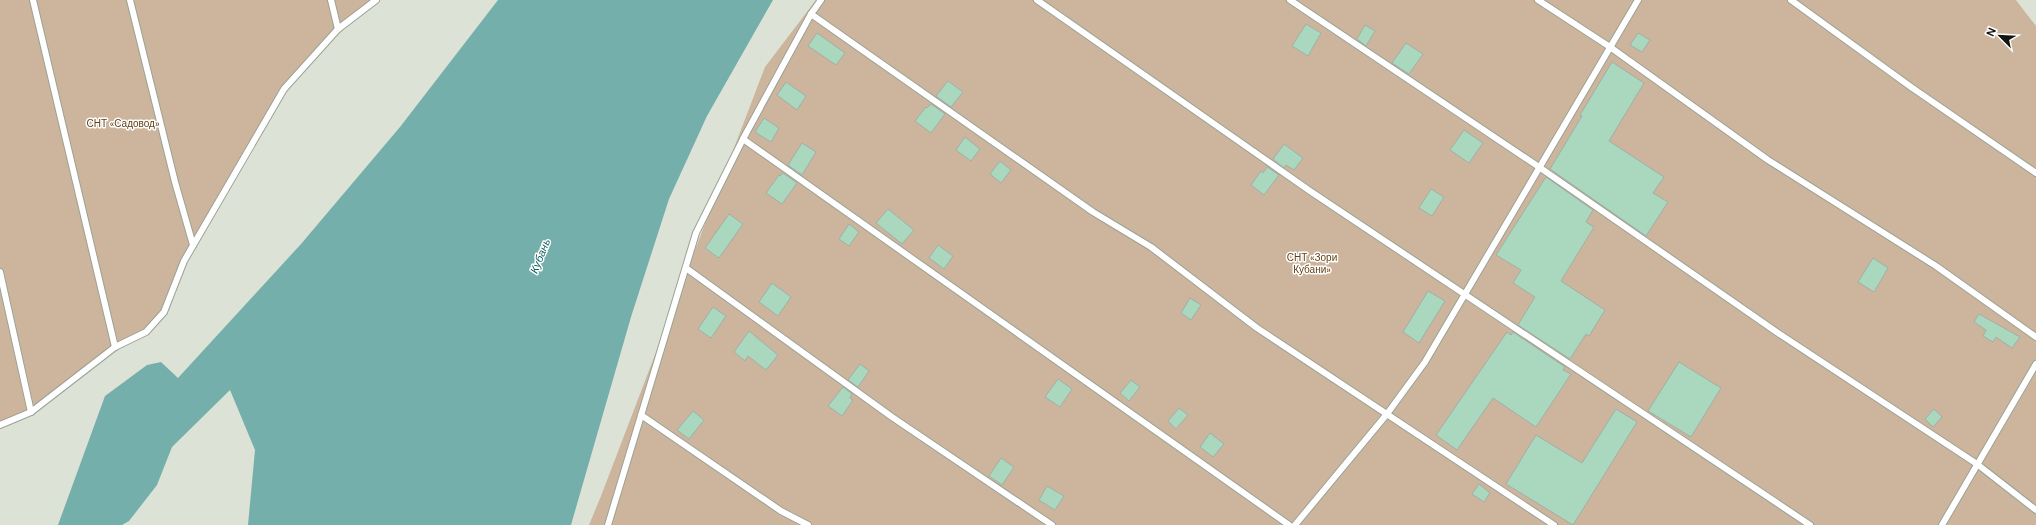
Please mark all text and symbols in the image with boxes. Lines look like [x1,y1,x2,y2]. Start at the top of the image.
north arrow [1980,16,2020,56]
text: N [1983,25,1999,38]
park label: СНТ «Садовод» [87,117,160,130]
water label: Кубань [527,236,553,275]
park label: СНТ «Зори Кубани» [1287,251,1337,276]

